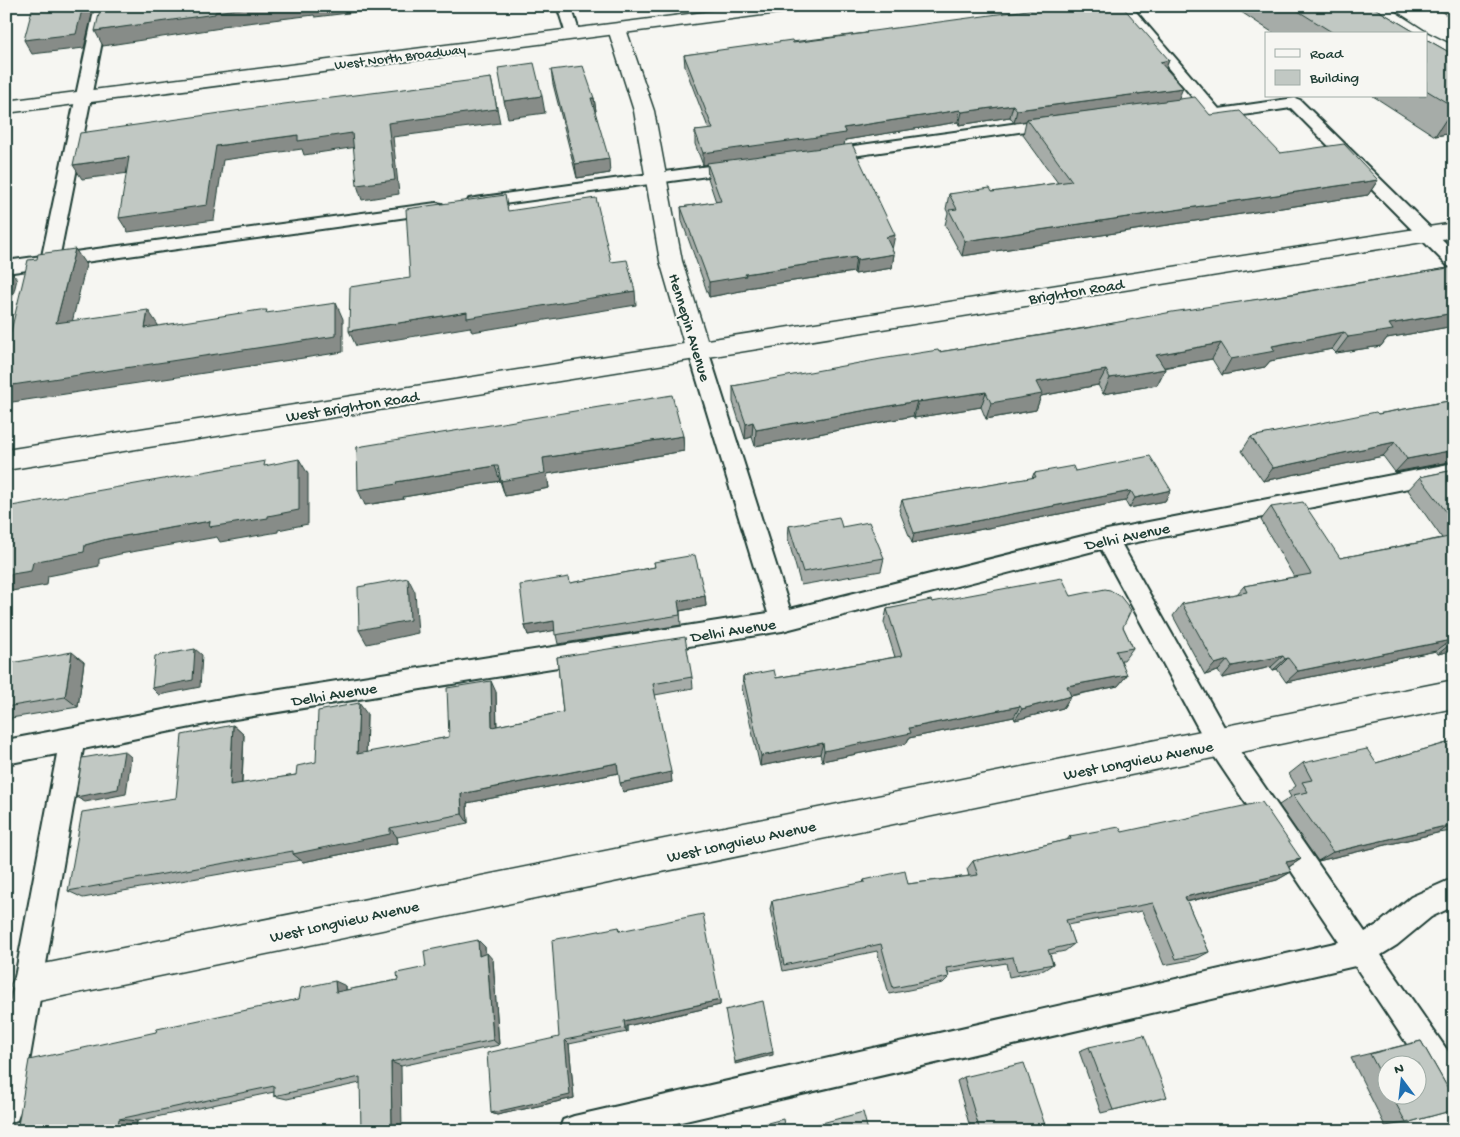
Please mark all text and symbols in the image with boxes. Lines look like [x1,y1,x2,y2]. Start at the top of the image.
legend [1265,32,1428,98]
street label: West North Broadway [334,42,467,75]
text: Road [1310,46,1344,64]
text: Building [1309,70,1359,88]
street label: Hennepin Avenue [662,272,713,385]
street label: Brighton Road [1027,276,1127,311]
street label: West Brighton Road [285,388,422,428]
street label: Delhi Avenue [1083,520,1173,557]
street label: Delhi Avenue [689,616,778,649]
street label: Delhi Avenue [290,680,379,713]
street label: West Longview Avenue [1062,738,1216,786]
street label: West Longview Avenue [665,818,819,869]
street label: West Longview Avenue [268,898,422,949]
north arrow [1378,1054,1428,1104]
text: N [1393,1060,1406,1079]

